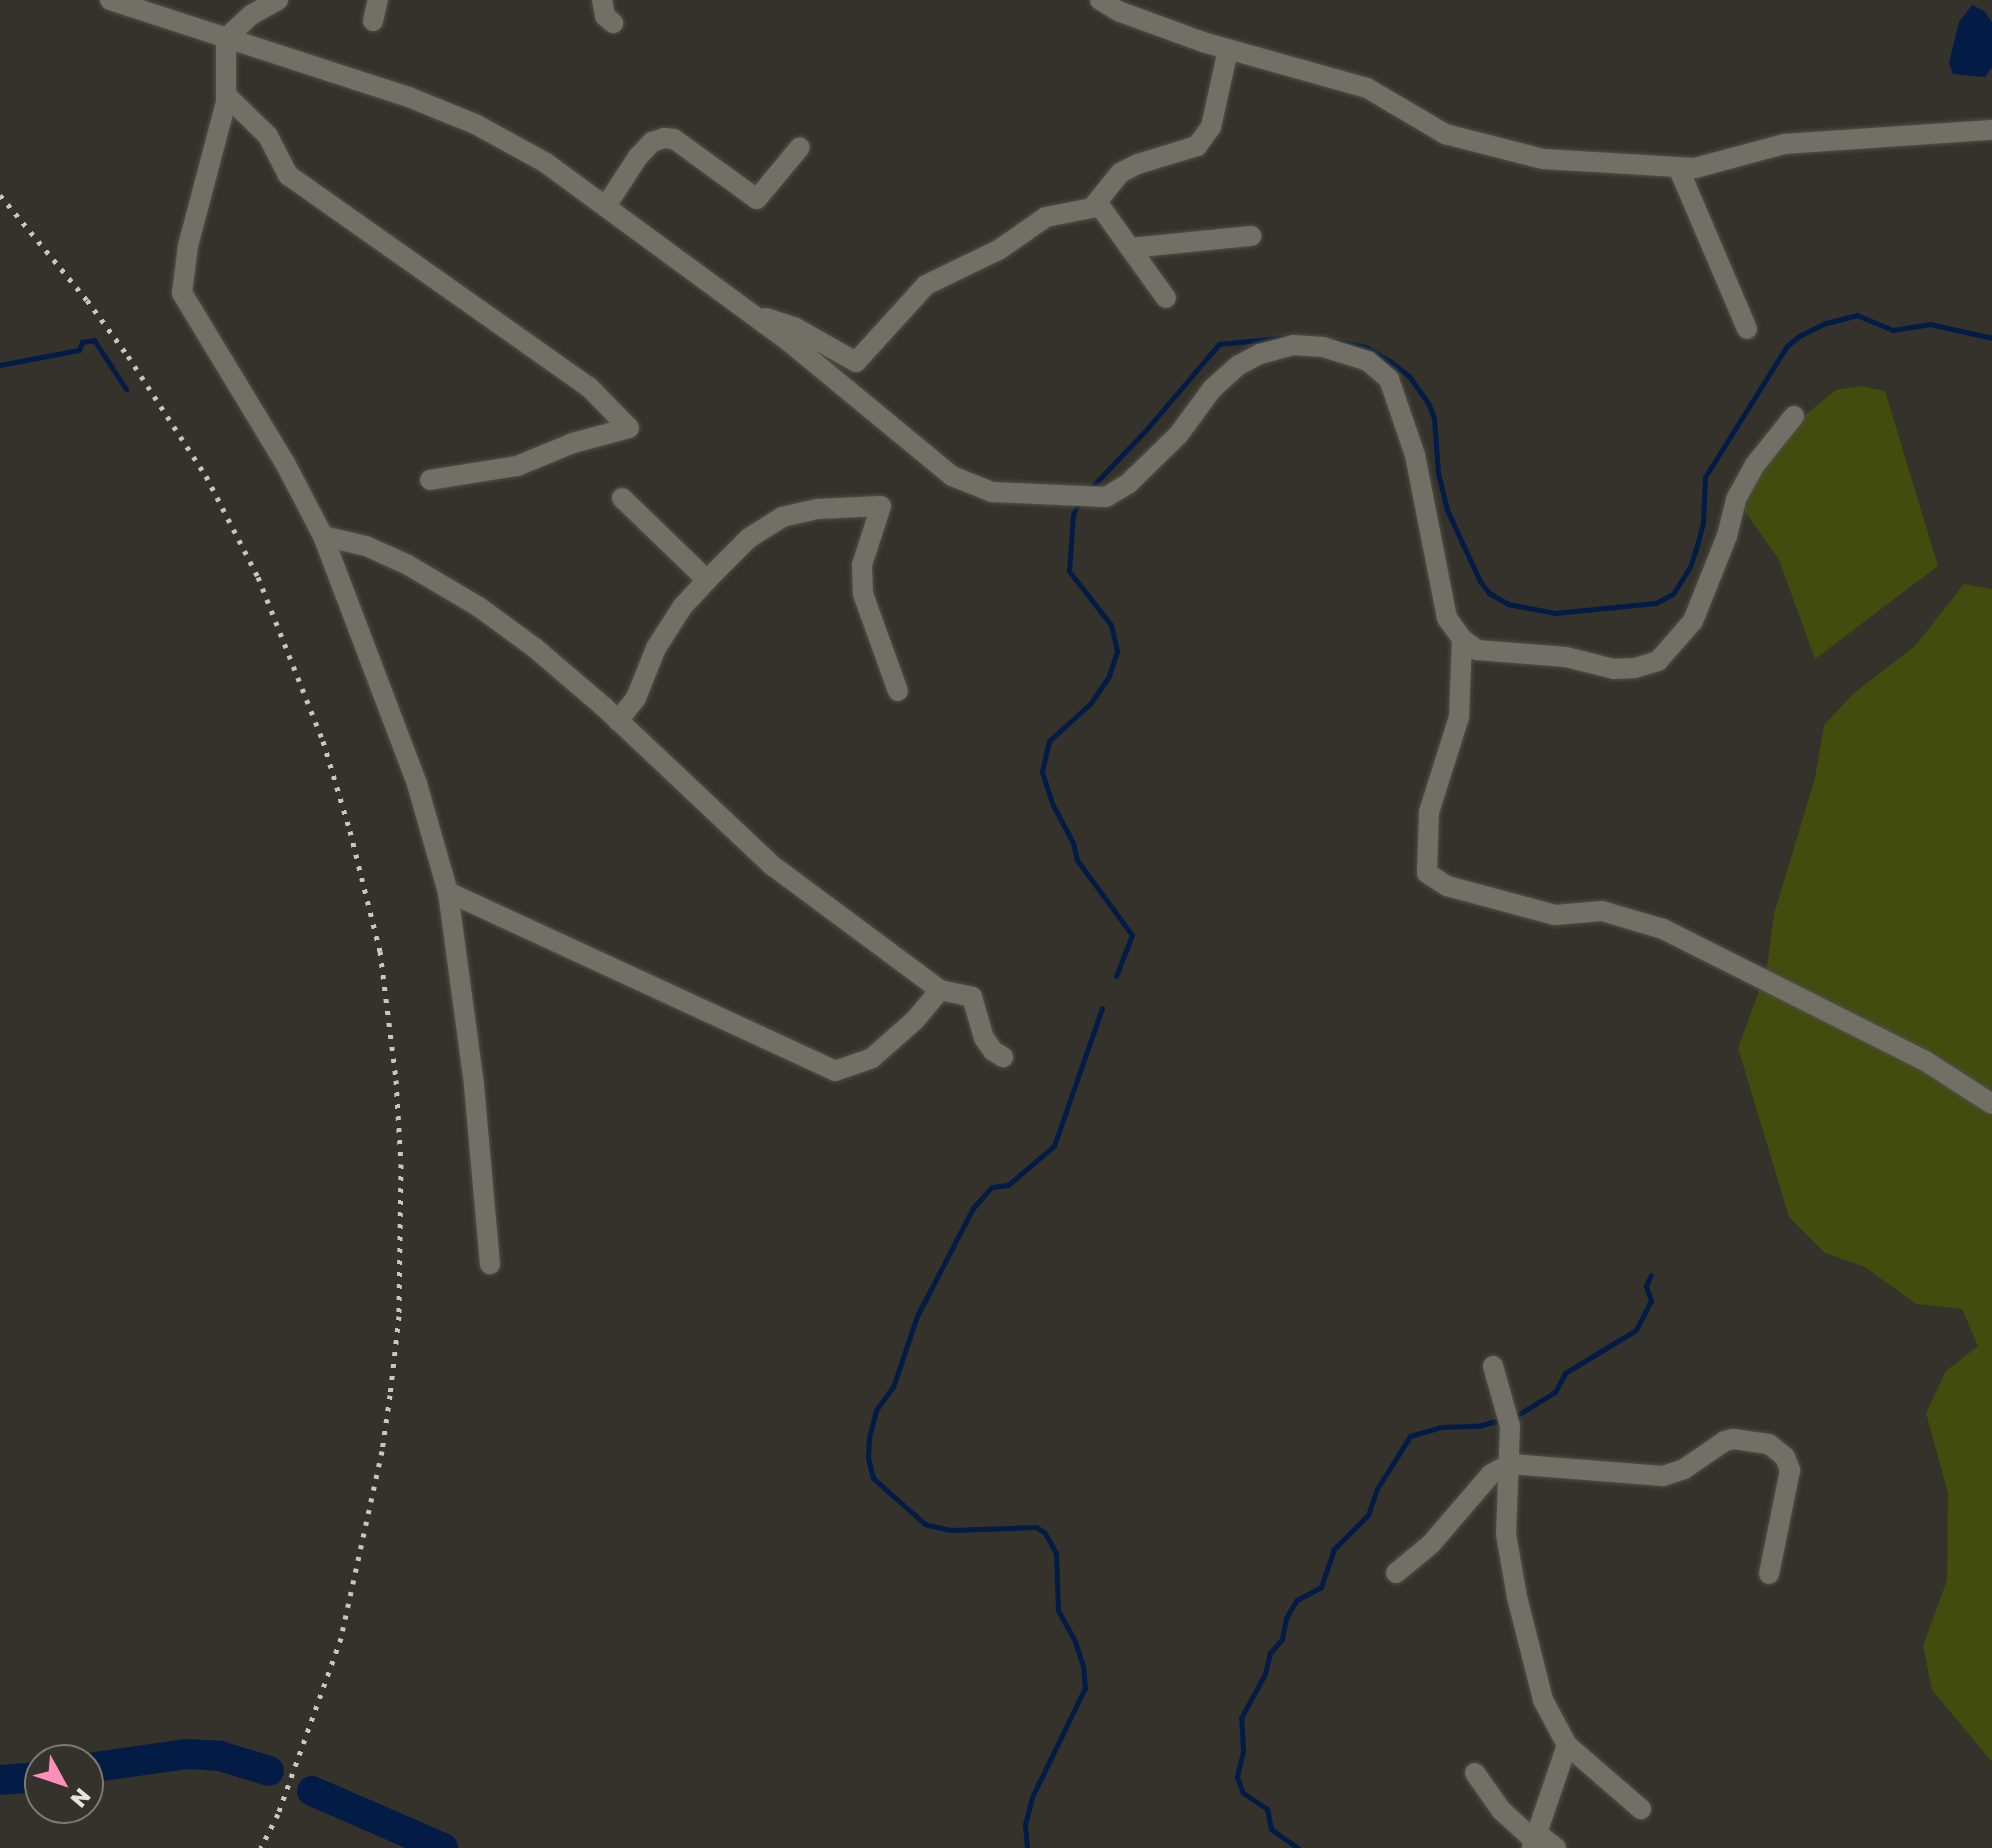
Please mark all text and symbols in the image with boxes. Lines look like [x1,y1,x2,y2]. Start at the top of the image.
north arrow [24,1744,104,1824]
text: N [66,1783,97,1814]

